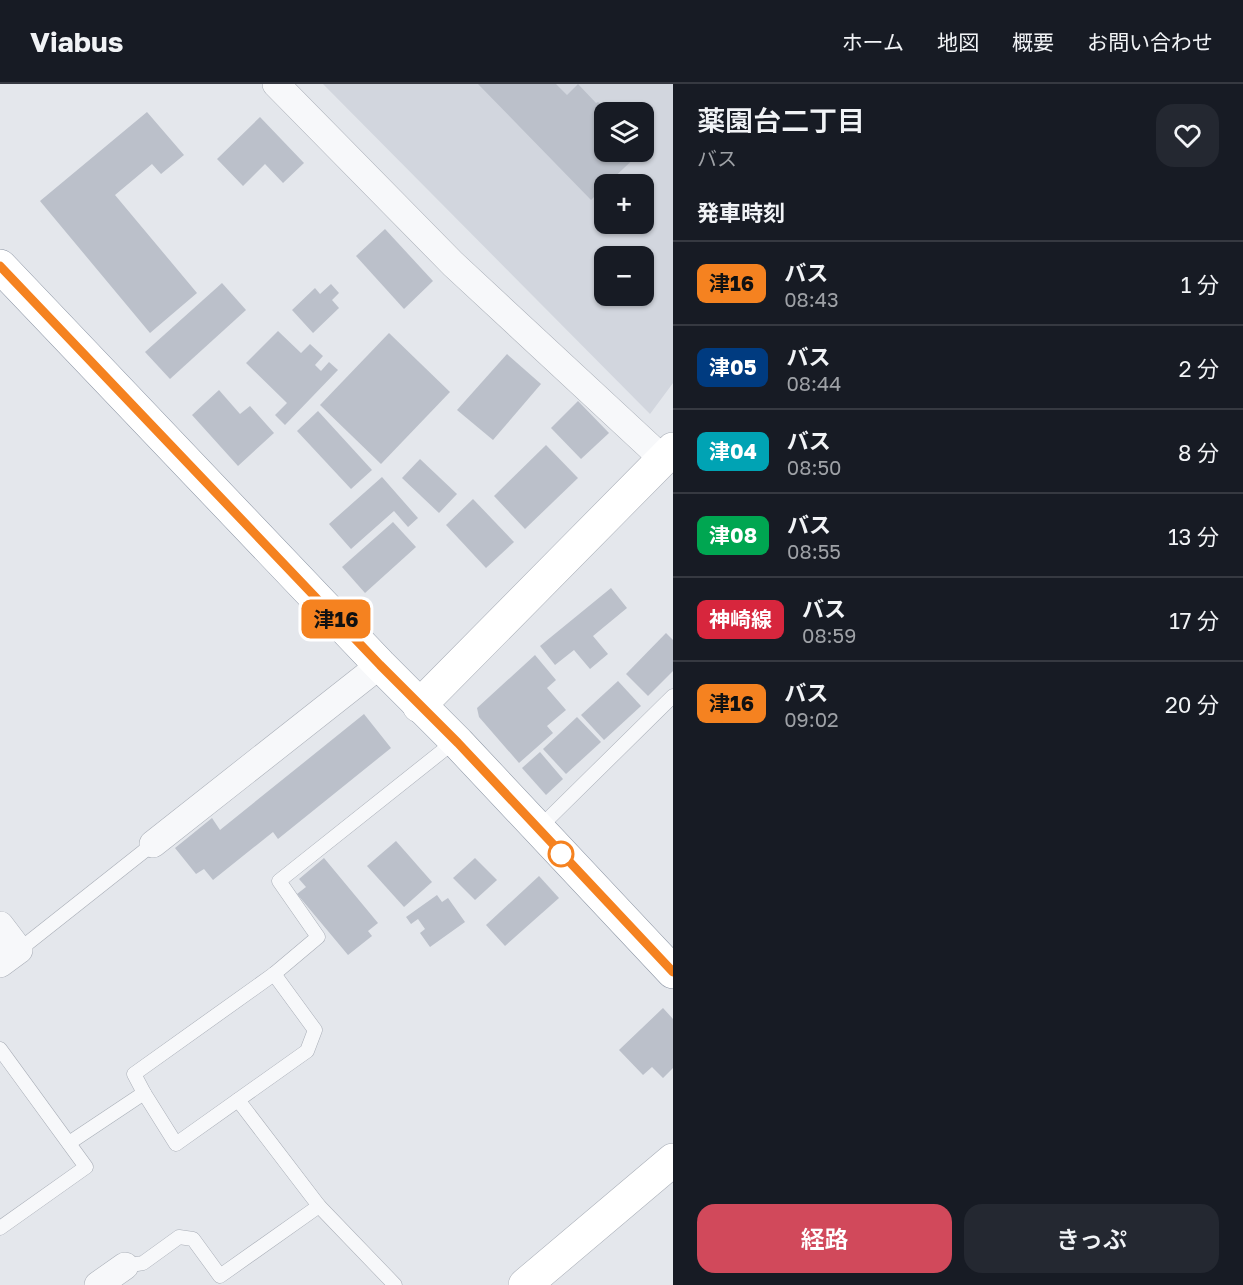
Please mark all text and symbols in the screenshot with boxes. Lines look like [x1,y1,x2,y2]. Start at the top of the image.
text: Viabus [30,25,123,58]
text: ホーム [842,29,904,55]
text: 地図 [937,29,979,55]
text: 概要 [1012,29,1054,55]
text: お問い合わせ [1087,29,1213,55]
map controls [594,102,654,306]
button: layers [594,102,654,162]
text: 薬園台二丁目 [697,104,865,137]
button: heart [1156,104,1219,167]
text: バス [697,146,737,170]
button: + [594,174,654,234]
text: 発車時刻 [697,199,785,226]
button: − [594,246,654,306]
text: バス [784,259,828,286]
text: 津16 [709,270,754,296]
text: 1 分 [1181,271,1219,298]
text: 08:43 [784,287,839,311]
text: バス [786,343,830,370]
text: 津05 [709,354,756,380]
text: 2 分 [1179,355,1219,382]
text: 08:44 [786,371,841,395]
text: バス [787,427,831,454]
text: 津04 [709,438,757,464]
text: 8 分 [1178,439,1219,466]
text: 08:50 [787,455,841,479]
text: バス [787,511,831,538]
text: 津08 [709,522,757,548]
text: 13 分 [1168,523,1219,550]
text: 08:55 [787,539,841,563]
text: バス [802,595,846,622]
line badge: 津16 [302,600,370,638]
text: 津16 [313,606,359,632]
text: 神崎線 [709,606,772,632]
text: 17 分 [1169,607,1219,634]
text: 08:59 [802,623,856,647]
text: バス [784,679,828,706]
text: 津16 [709,690,754,716]
text: 20 分 [1165,691,1219,718]
text: 09:02 [784,707,839,731]
unlabelled marker [548,841,574,867]
button: 経路 [697,1204,952,1273]
button: きっぷ [964,1204,1219,1273]

